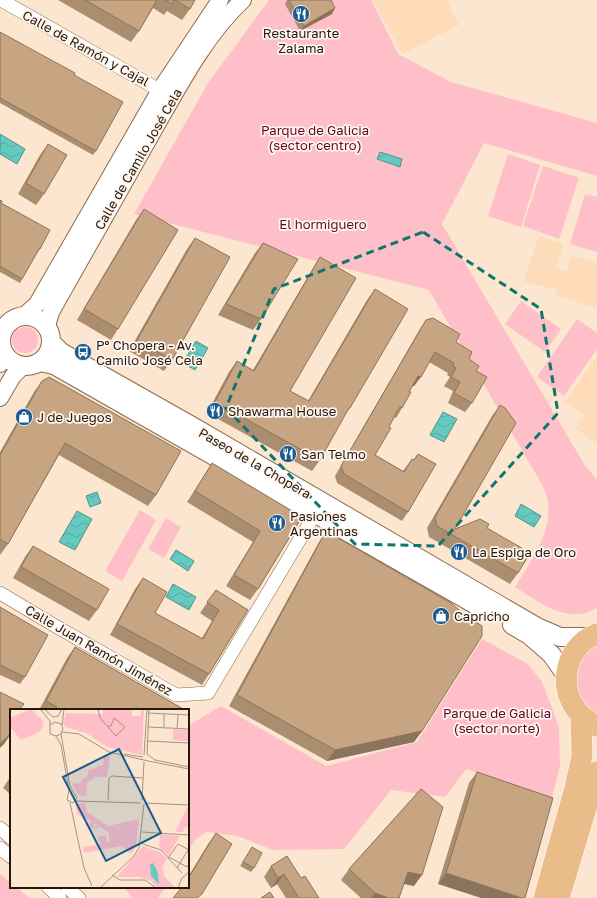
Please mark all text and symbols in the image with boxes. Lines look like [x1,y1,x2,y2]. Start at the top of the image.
restaurant icon: Restaurante Zalama [291,4,311,24]
street label: Calle de Ramón y Cajal [20,7,152,89]
place label: Restaurante Zalama [263,25,339,56]
street label: Calle de Camilo José Cela [91,85,185,233]
park label: Parque de Galicia (sector centro) [261,122,369,153]
park label: El hormiguero [279,216,367,232]
place label: Pº Chopera - Av. Camilo José Cela [96,337,203,368]
bus stop icon: Pº Chopera - Av. Camilo José Cela [73,342,93,362]
restaurant icon: Shawarma House [205,401,225,421]
place label: Shawarma House [228,403,336,419]
shop icon: J de Juegos [14,407,34,427]
place label: J de Juegos [37,409,112,425]
street label: Paseo de la Chopera [196,424,314,502]
restaurant icon: San Telmo [278,444,298,464]
place label: San Telmo [301,446,366,462]
place label: Pasiones Argentinas [290,508,358,539]
restaurant icon: Pasiones Argentinas [267,513,287,533]
restaurant icon: La Espiga de Oro [449,542,469,562]
place label: La Espiga de Oro [472,544,576,560]
street label: Calle Juan Ramón Jiménez [23,601,176,699]
shop icon: Capricho [431,606,451,626]
place label: Capricho [454,608,510,624]
park label: Parque de Galicia (sector norte) [443,705,551,736]
inset map [10,709,189,888]

